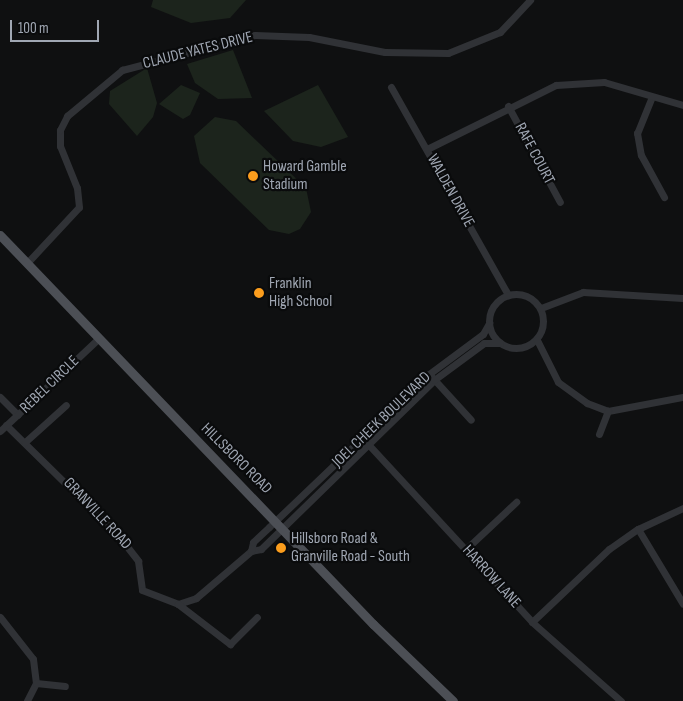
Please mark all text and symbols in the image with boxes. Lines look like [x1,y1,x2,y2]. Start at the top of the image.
scale bar [12,10,101,42]
text: 100 m [18,19,49,38]
street label: CLAUDE YATES DRIVE [141,28,255,74]
street label: RAFE COURT [510,120,558,188]
street label: WALDEN DRIVE [422,151,478,231]
place label: Howard Gamble Stadium [263,157,347,195]
marker: Howard Gamble Stadium [247,170,259,182]
place label: Franklin High School [269,274,332,312]
marker: Franklin High School [253,287,265,299]
street label: REBEL CIRCLE [16,352,84,418]
street label: JOEL CHEEK BOULEVARD [329,368,435,472]
street label: HILLSBORO ROAD [196,419,276,499]
street label: GRANVILLE ROAD [59,474,135,554]
place label: Hillsboro Road & Granville Road - South [291,529,410,567]
marker: Hillsboro Road & Granville Road - South [275,542,287,554]
street label: HARROW LANE [458,542,524,612]

